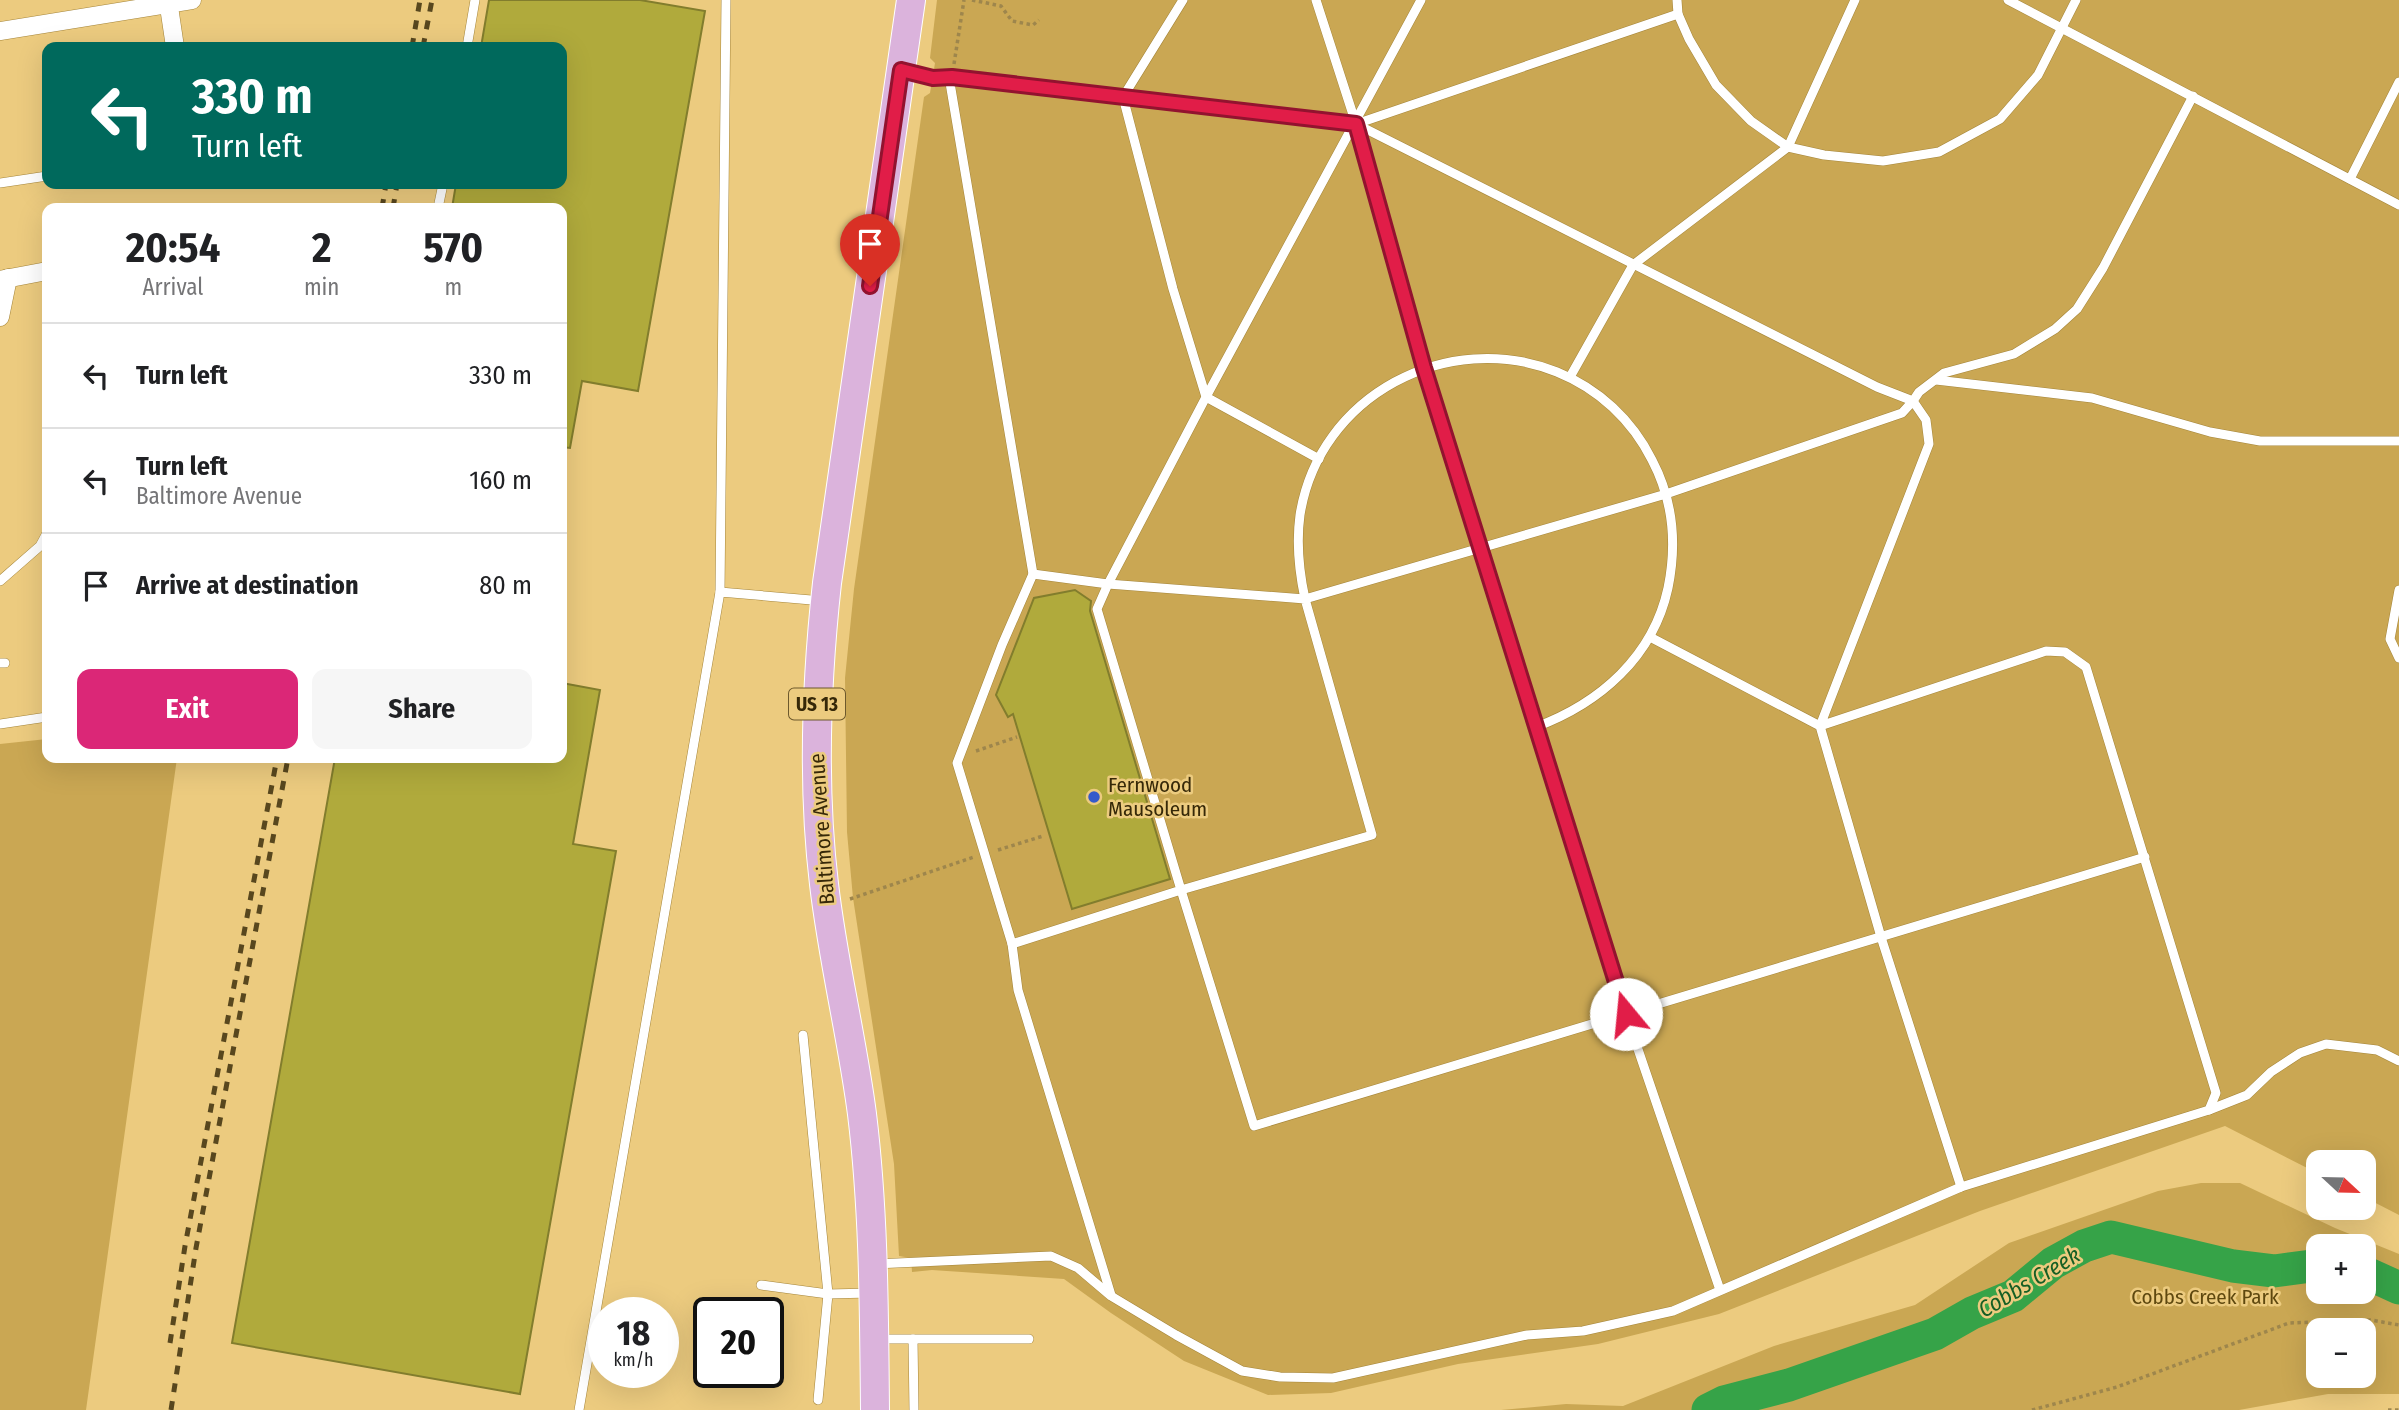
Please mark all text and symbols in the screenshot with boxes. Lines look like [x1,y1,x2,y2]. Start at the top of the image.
text: 330 m [192,67,313,126]
icon: left [77,70,168,161]
text: Turn left [192,127,302,165]
pin [840,214,900,286]
text: 20:54 [126,223,220,273]
text: 2 [312,223,331,273]
text: 570 [423,223,483,273]
icon: arrive [851,225,889,263]
text: Arrival [142,273,203,301]
text: min [304,273,340,301]
text: m [444,273,462,301]
icon: left [77,357,115,395]
text: Turn left [136,360,228,391]
text: 330 m [469,360,532,391]
text: Turn left [136,451,228,482]
icon: left [77,462,115,500]
text: 160 m [469,465,532,496]
text: Baltimore Avenue [136,482,302,510]
icon: arrive [77,567,115,605]
text: Arrive at destination [136,570,359,601]
text: 80 m [479,570,532,601]
button: Exit [77,669,298,749]
button: Share [312,669,532,749]
road number: US 13 [789,688,845,720]
street label: Baltimore Avenue [804,752,840,906]
place label: Fernwood Mausoleum [1108,772,1207,822]
marker: Fernwood Mausoleum [1086,789,1102,805]
position arrow [1589,977,1663,1051]
north arrow [2306,1150,2376,1220]
map controls [2306,1150,2376,1388]
button: + [2306,1234,2376,1304]
water label: Cobbs Creek [1973,1241,2085,1323]
park label: Cobbs Creek Park [2131,1284,2279,1310]
speed limit sign: 20 [693,1297,784,1388]
text: 18 [617,1312,650,1354]
button: − [2306,1318,2376,1388]
text: km/h [613,1349,654,1371]

